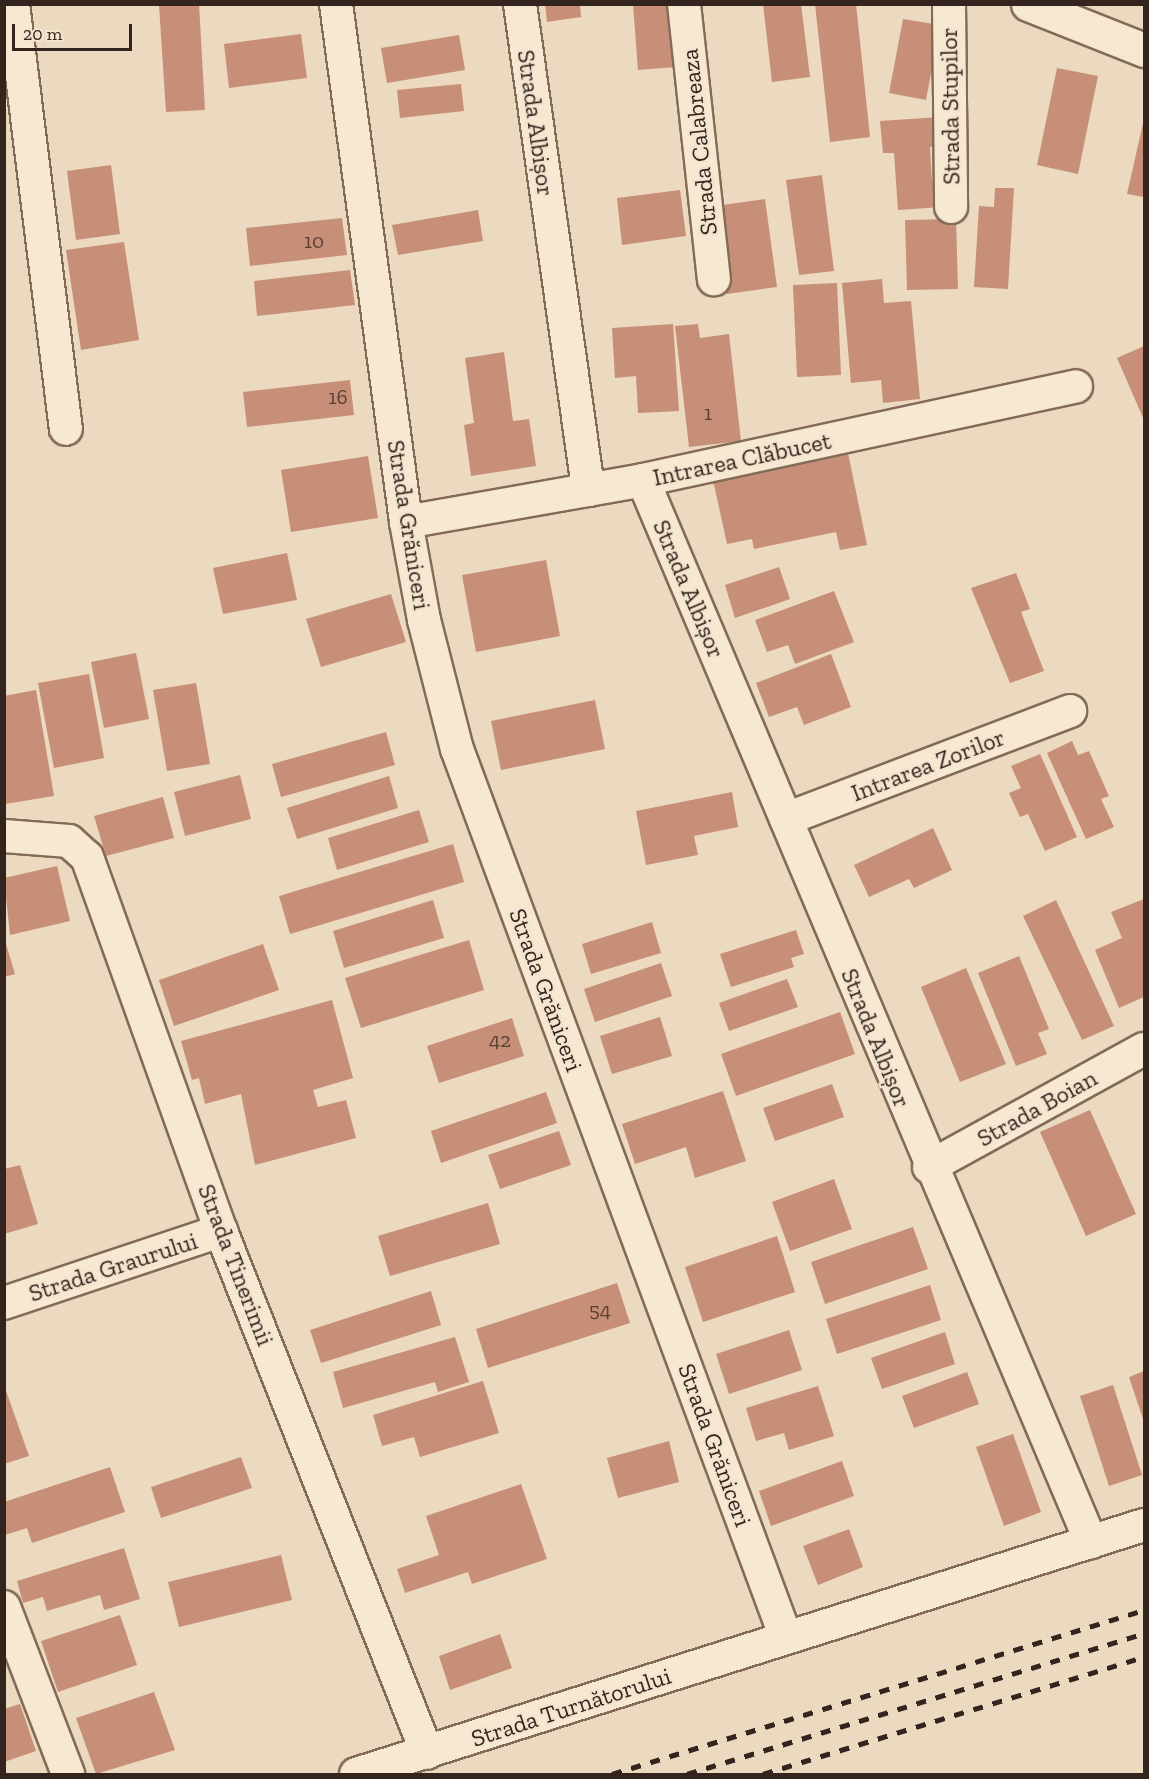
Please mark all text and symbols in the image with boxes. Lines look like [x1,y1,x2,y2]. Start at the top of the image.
scale bar [15,12,135,50]
text: 20 m [23,23,62,45]
street label: Strada Stupilor [934,27,966,185]
street label: Strada Calabreaza [675,47,723,237]
street label: Strada Albișor [511,48,561,198]
house number: 10 [304,228,324,254]
house number: 16 [328,384,348,410]
house number: 1 [704,400,712,426]
street label: Intrarea Clăbucet [650,426,834,492]
street label: Strada Grăniceri [381,438,437,612]
street label: Strada Albișor [647,515,731,663]
street label: Intrarea Zorilor [847,722,1009,808]
street label: Strada Grăniceri [503,905,589,1075]
street label: Strada Albișor [835,964,917,1112]
house number: 42 [489,1027,511,1053]
street label: Strada Boian [972,1063,1102,1153]
street label: Strada Tinerimii [192,1180,280,1350]
street label: Strada Graurului [25,1226,201,1308]
house number: 54 [589,1297,611,1323]
street label: Strada Grăniceri [672,1360,758,1530]
street label: Strada Turnătorului [467,1661,675,1753]

